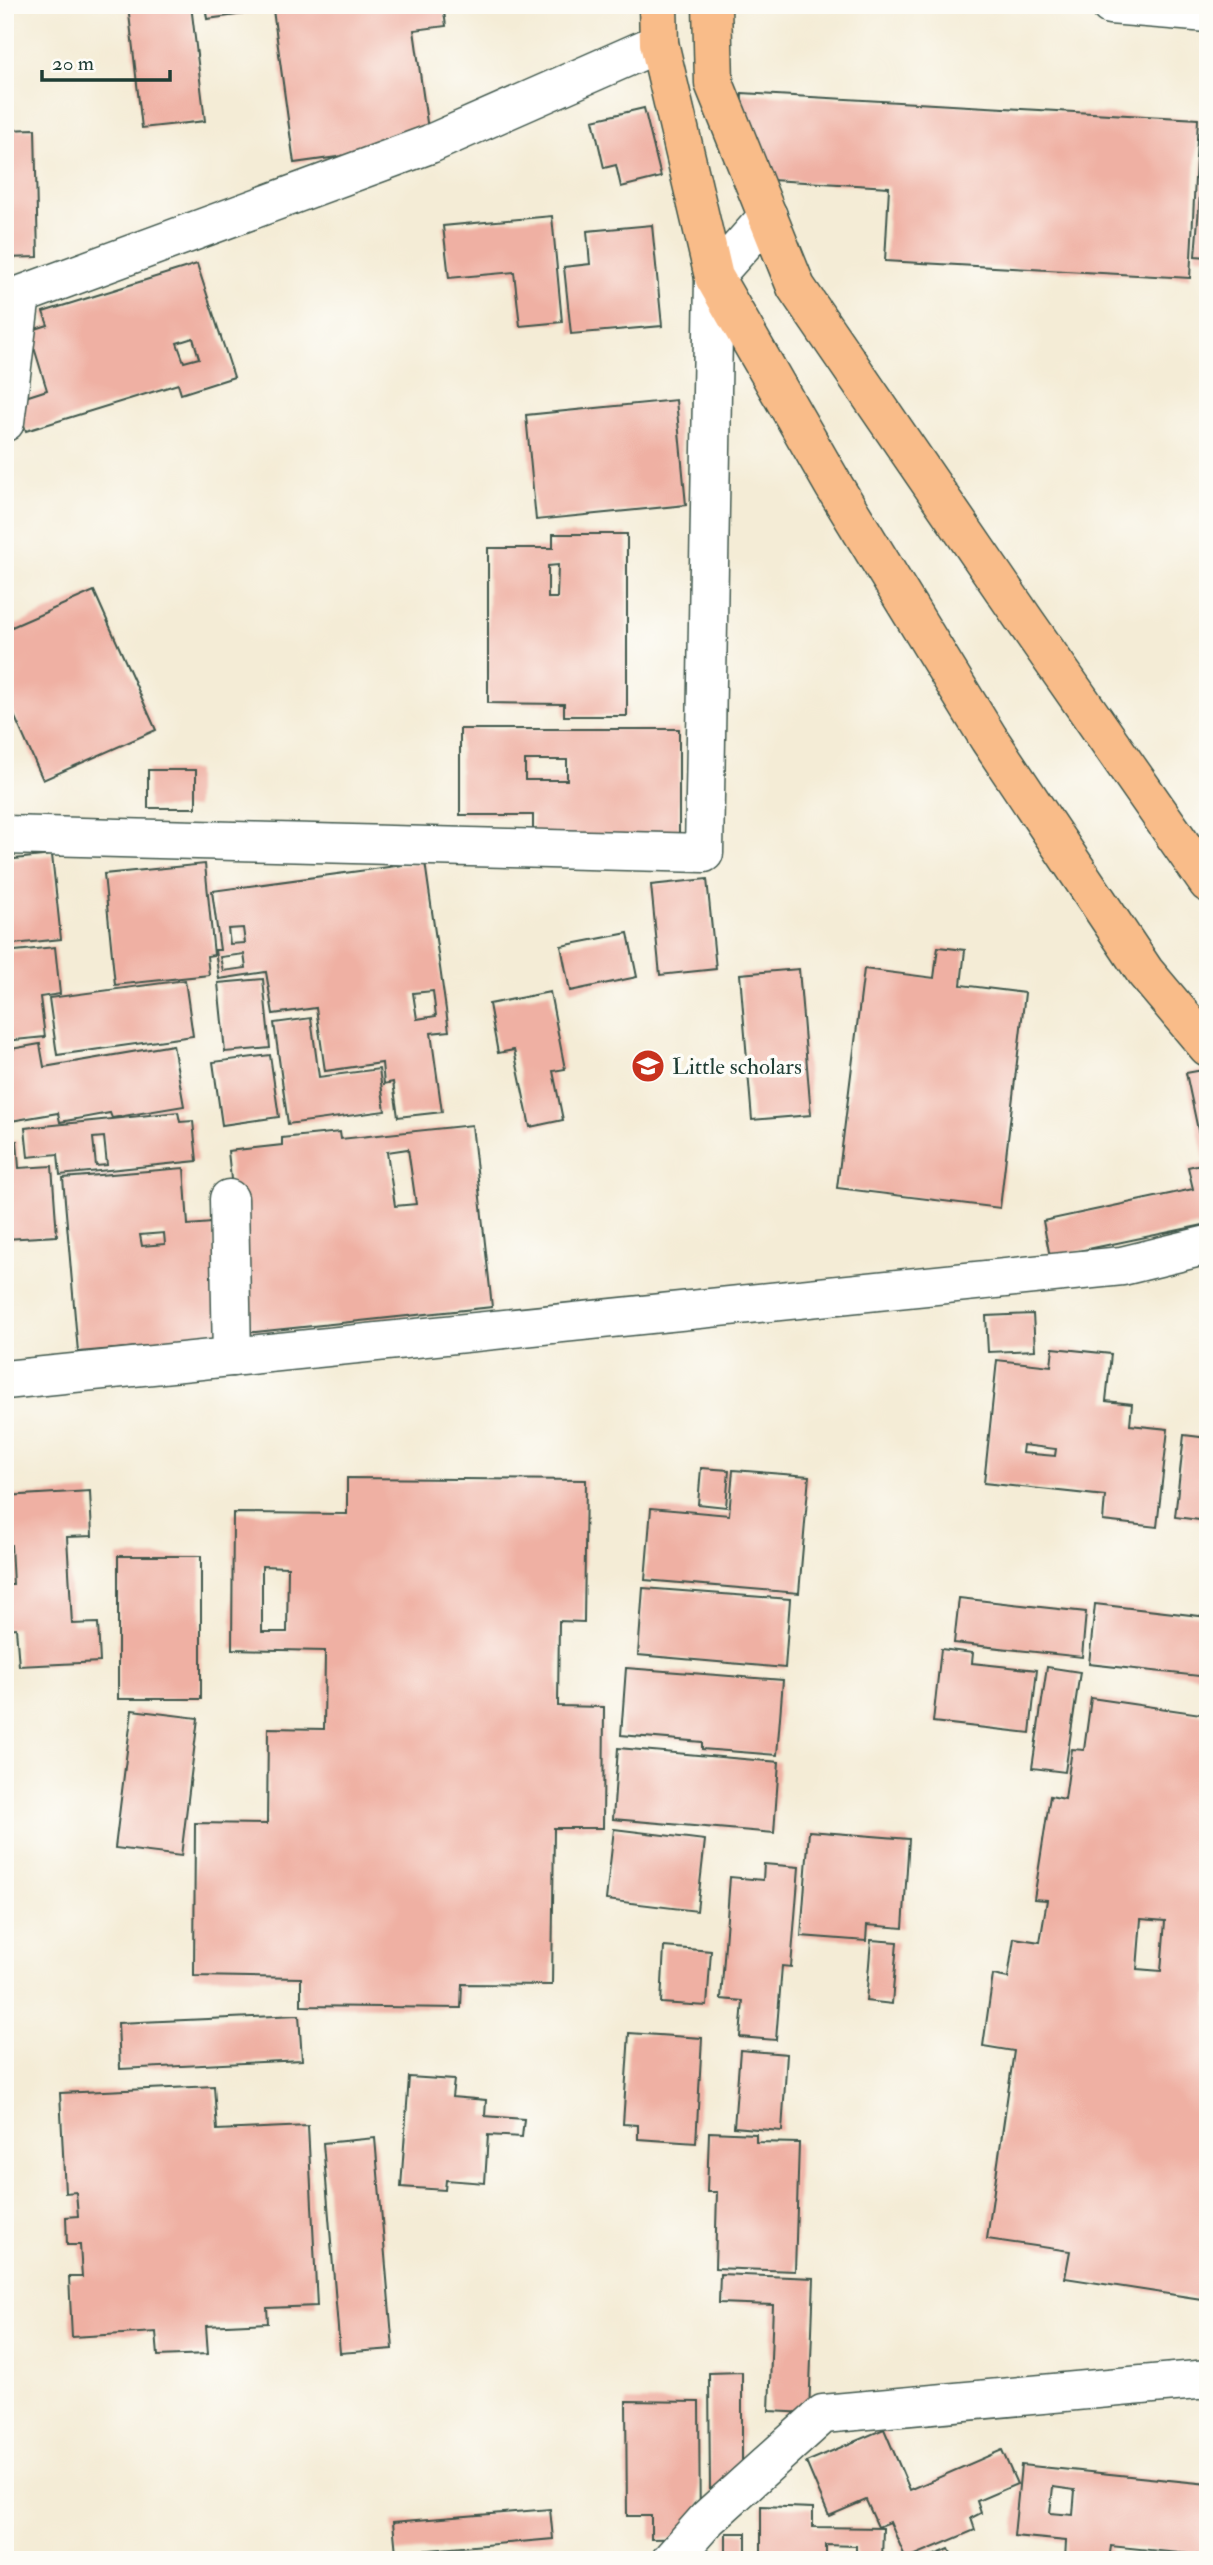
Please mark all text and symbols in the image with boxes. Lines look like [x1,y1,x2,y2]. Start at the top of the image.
scale bar [42,38,170,82]
text: 20 m [52,50,94,77]
school or university icon: Little scholars [629,1047,667,1085]
place label: Little scholars [672,1052,802,1081]

